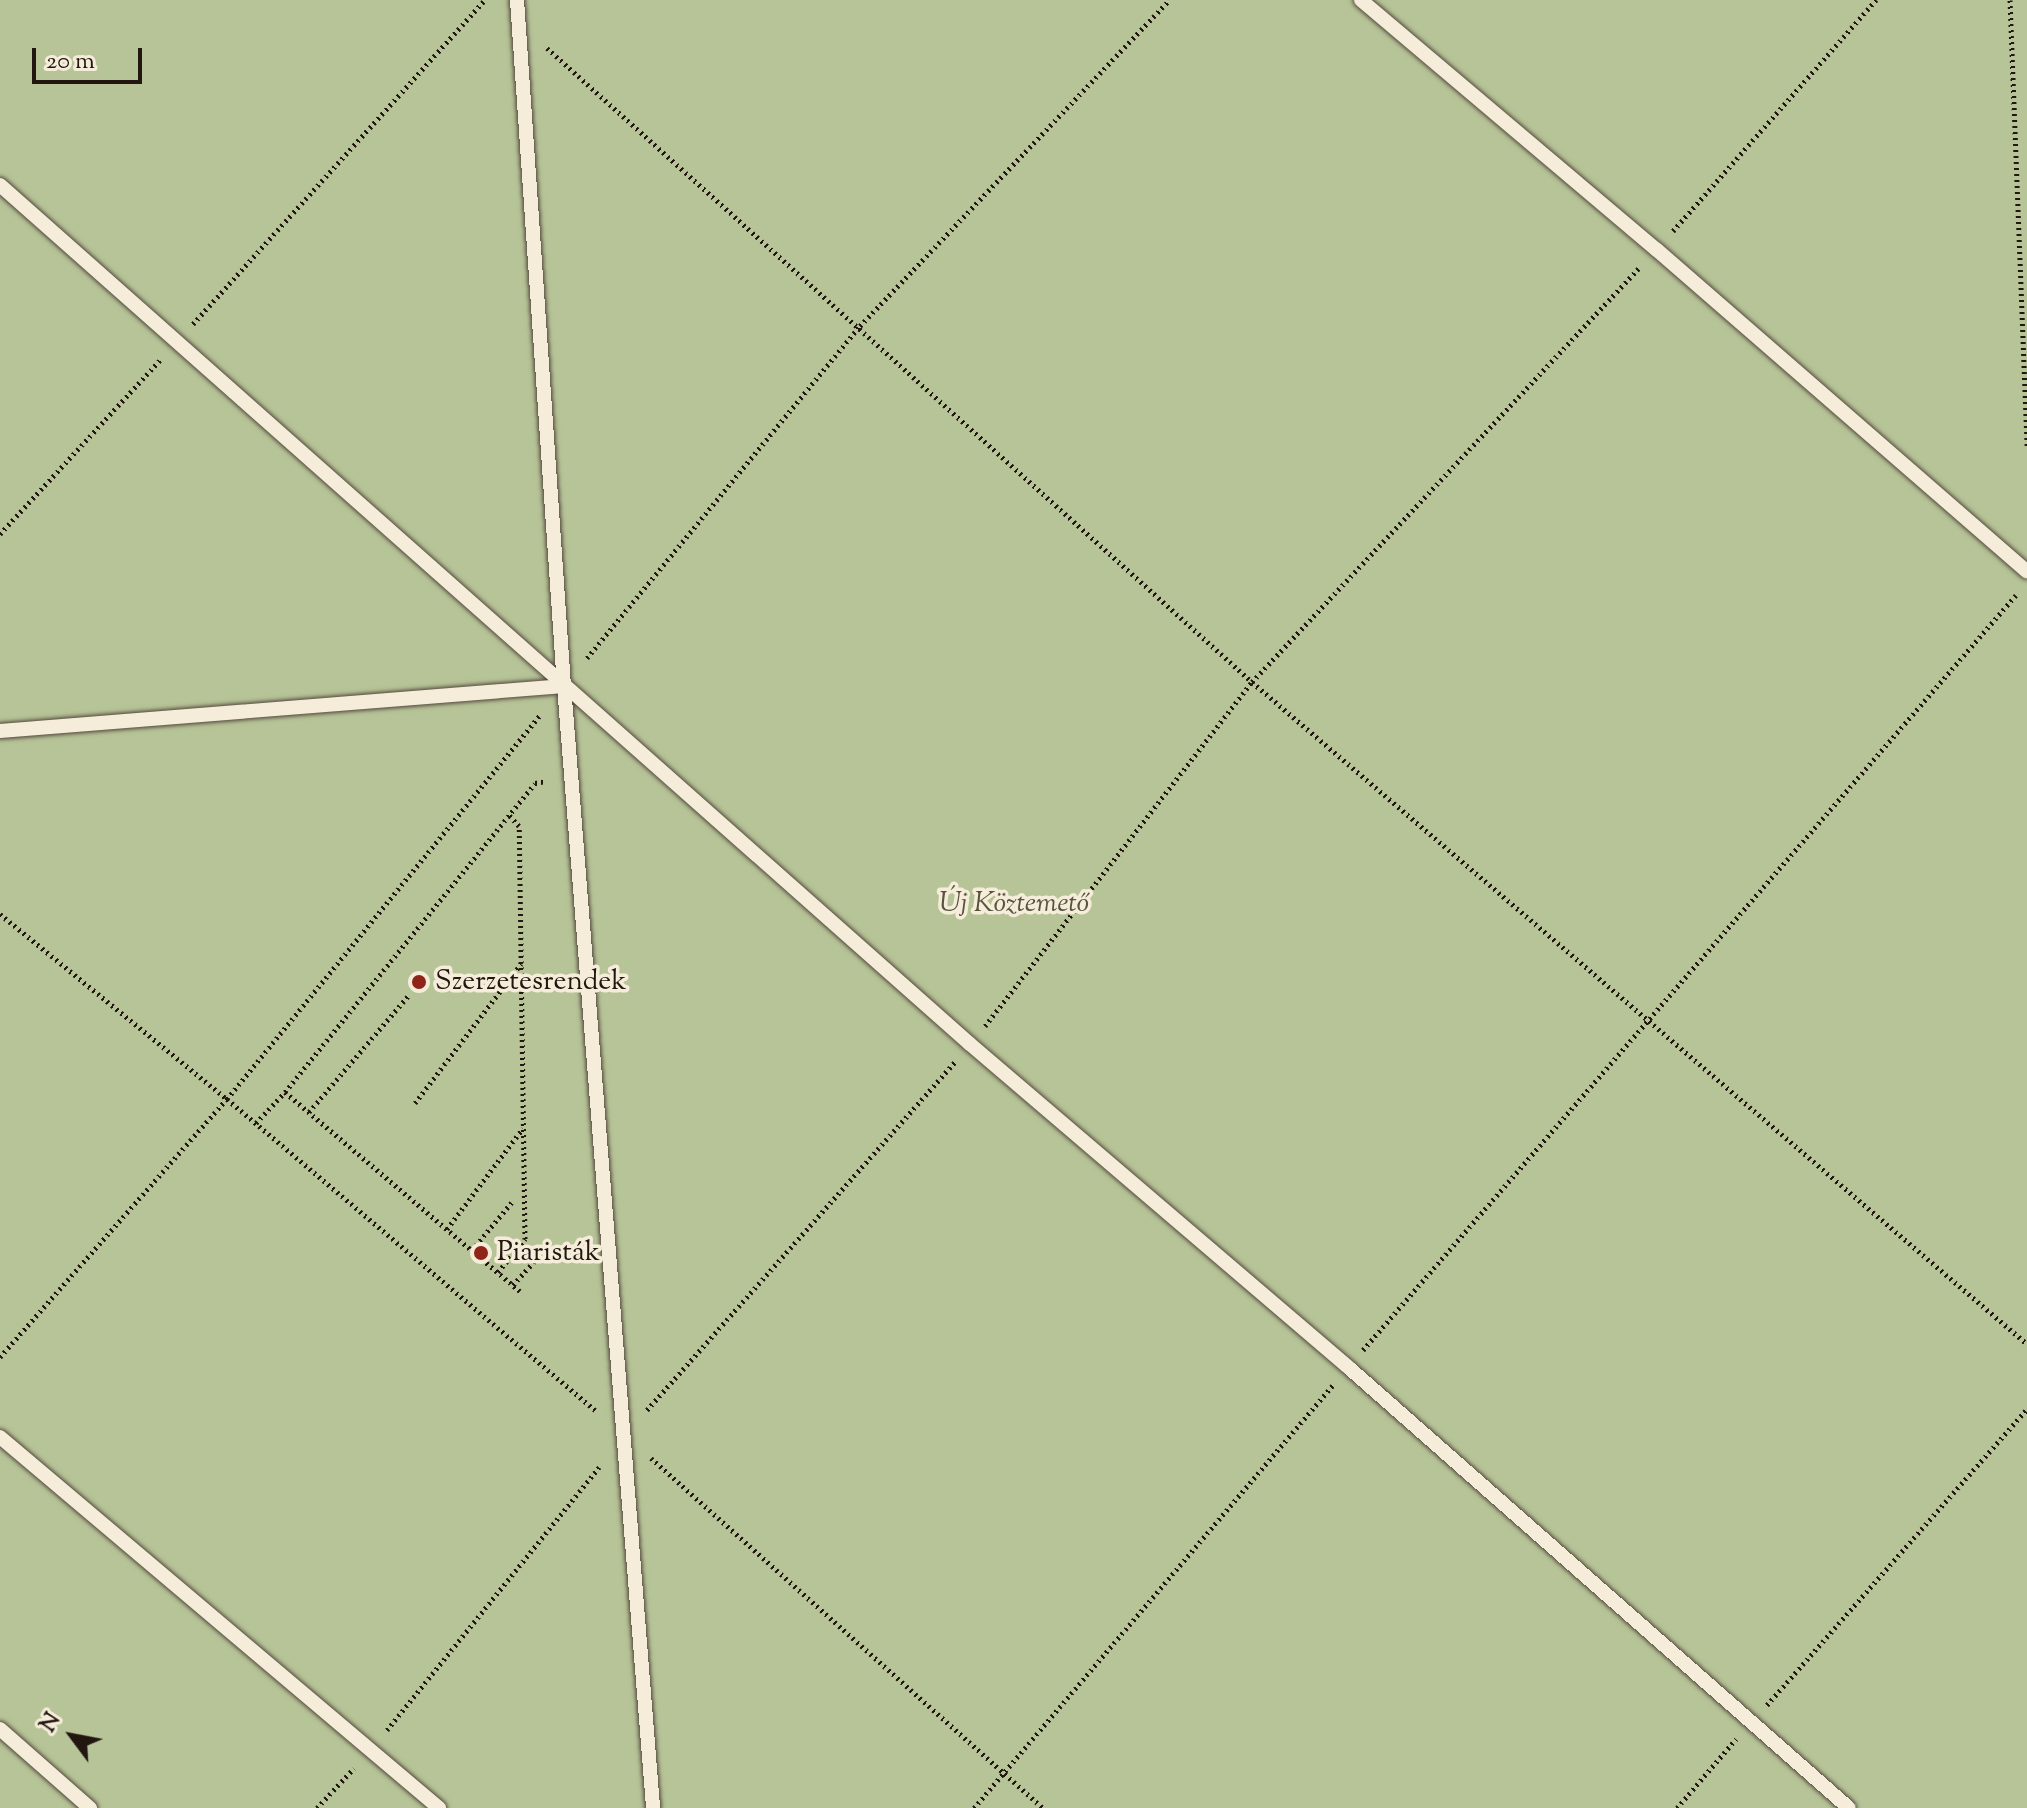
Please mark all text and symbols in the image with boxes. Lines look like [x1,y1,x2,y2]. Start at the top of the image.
scale bar [36,32,146,82]
text: 20 m [46,45,95,79]
park label: Új Köztemető [939,887,1089,921]
place label: Szerzetesrendek [435,965,626,999]
marker: Szerzetesrendek [410,973,428,991]
place label: Piaristák [497,1236,600,1270]
marker: Piaristák [472,1244,490,1262]
north arrow [32,1696,112,1776]
text: N [33,1707,70,1739]

